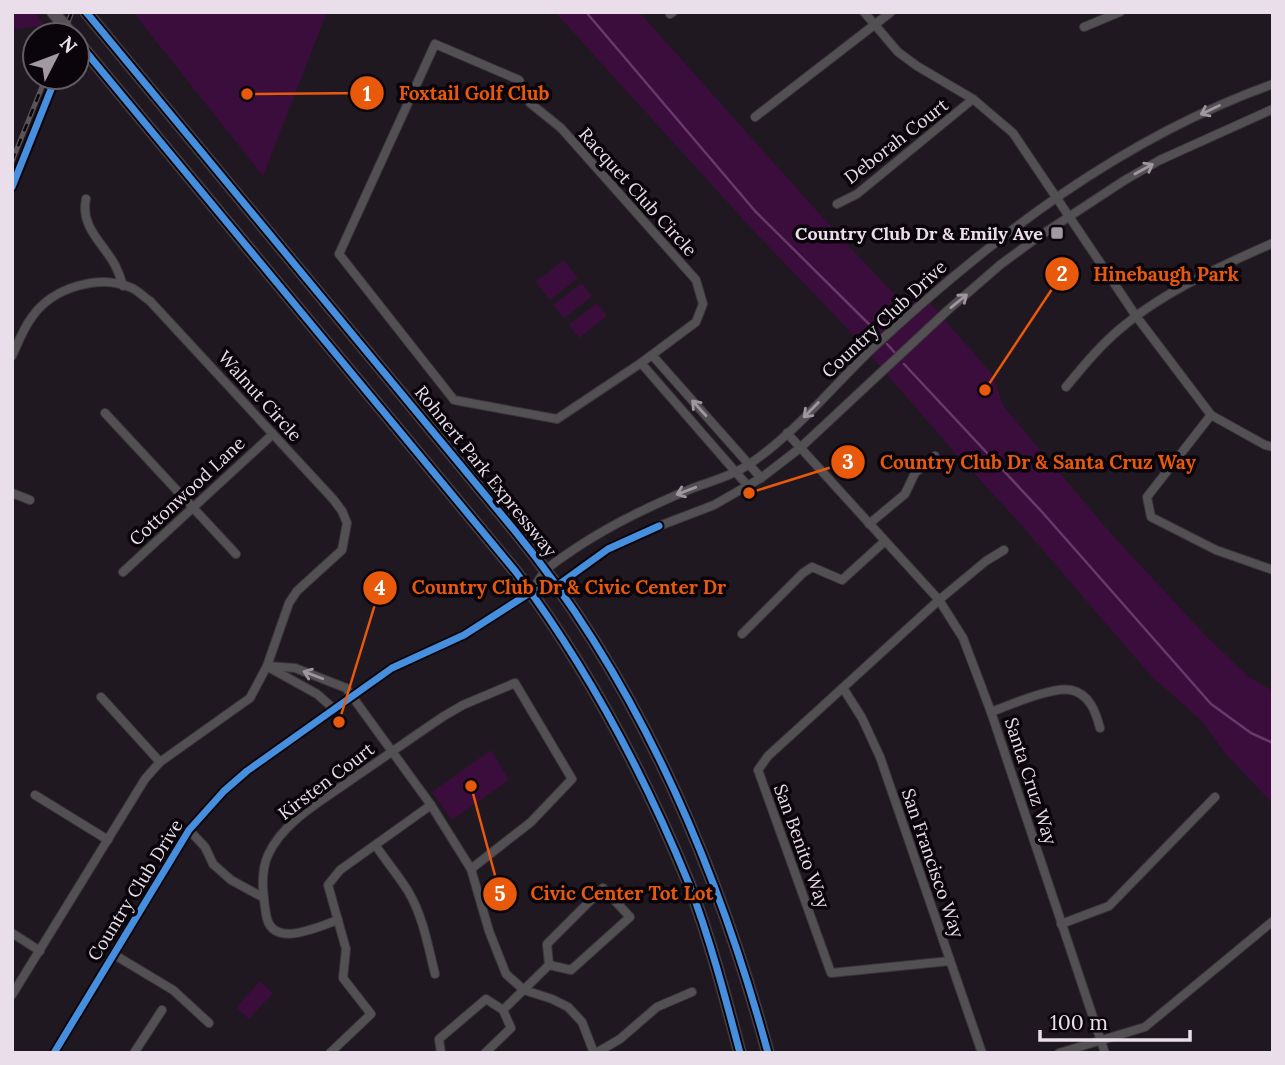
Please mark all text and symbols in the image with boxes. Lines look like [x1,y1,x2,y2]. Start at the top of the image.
north arrow [21,21,91,91]
text: N [55,31,83,58]
callout: Foxtail Golf Club [349,73,563,113]
text: 1 [363,80,371,107]
text: Foxtail Golf Club [399,81,549,105]
street label: Deborah Court [840,93,953,189]
one-way arrow [1200,104,1221,117]
street label: Racquet Club Circle [574,123,702,261]
one-way arrow [1133,162,1154,175]
place label: Country Club Dr & Emily Ave [795,222,1043,245]
marker: Country Club Dr & Emily Ave [1049,225,1065,241]
callout: Hinebaugh Park [1044,254,1253,294]
street label: Country Club Drive [817,255,951,383]
text: 2 [1056,260,1068,287]
text: Hinebaugh Park [1093,262,1239,286]
one-way arrow [949,293,967,308]
street label: Walnut Circle [213,346,307,446]
street label: Rohnert Park Expressway [410,381,562,562]
one-way arrow [691,400,707,418]
one-way arrow [802,401,819,418]
street label: Cottonwood Lane [124,431,250,551]
callout: Country Club Dr & Santa Cruz Way [831,442,1210,482]
text: 3 [842,448,854,475]
text: Country Club Dr & Santa Cruz Way [880,450,1197,474]
one-way arrow [676,486,698,498]
callout: Country Club Dr & Civic Center Dr [363,568,740,608]
text: 4 [374,574,386,601]
text: Country Club Dr & Civic Center Dr [412,575,726,599]
one-way arrow [302,668,324,680]
street label: Santa Cruz Way [1000,715,1063,848]
street label: Kirsten Court [273,737,379,825]
street label: San Benito Way [769,781,835,912]
street label: San Francisco Way [897,785,969,941]
street label: Country Club Drive [82,815,188,965]
callout: Civic Center Tot Lot [482,874,728,914]
text: 5 [494,880,506,907]
text: Civic Center Tot Lot [531,881,715,905]
scale bar [1040,998,1190,1042]
text: 100 m [1050,1009,1108,1036]

